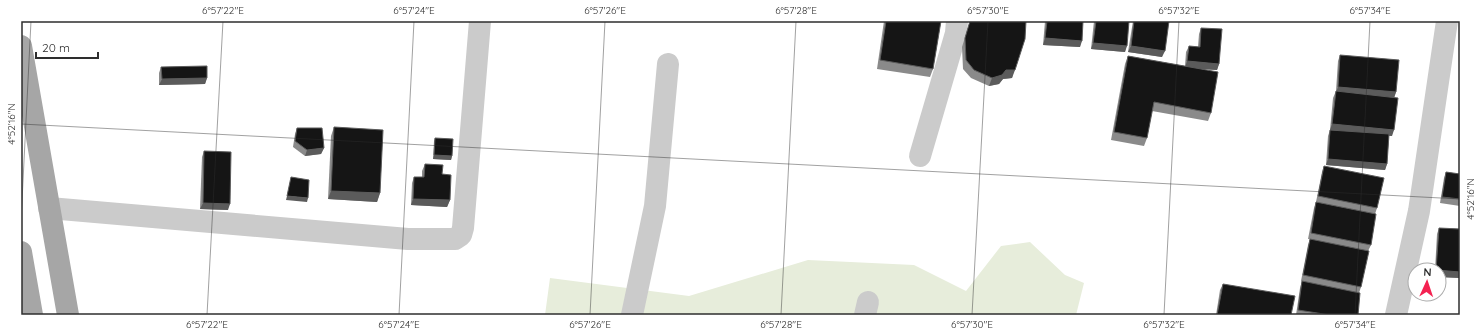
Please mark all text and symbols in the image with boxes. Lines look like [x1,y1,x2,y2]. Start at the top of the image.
text: 6°57'22"E [202,4,244,17]
text: 6°57'24"E [393,4,435,17]
text: 6°57'26"E [584,4,626,17]
text: 6°57'28"E [775,4,817,17]
text: 6°57'30"E [967,4,1009,17]
text: 6°57'32"E [1158,4,1200,17]
text: 6°57'34"E [1349,4,1391,17]
scale bar [36,34,98,60]
text: 20 m [42,40,70,55]
text: 4°52'16"N [5,103,18,145]
text: 4°52'16"N [1464,178,1477,220]
north arrow [1407,262,1447,302]
text: N [1423,265,1432,279]
text: 6°57'22"E [186,318,228,331]
text: 6°57'24"E [378,318,420,331]
text: 6°57'26"E [569,318,611,331]
text: 6°57'28"E [760,318,802,331]
text: 6°57'30"E [951,318,993,331]
text: 6°57'32"E [1143,318,1185,331]
text: 6°57'34"E [1334,318,1376,331]

